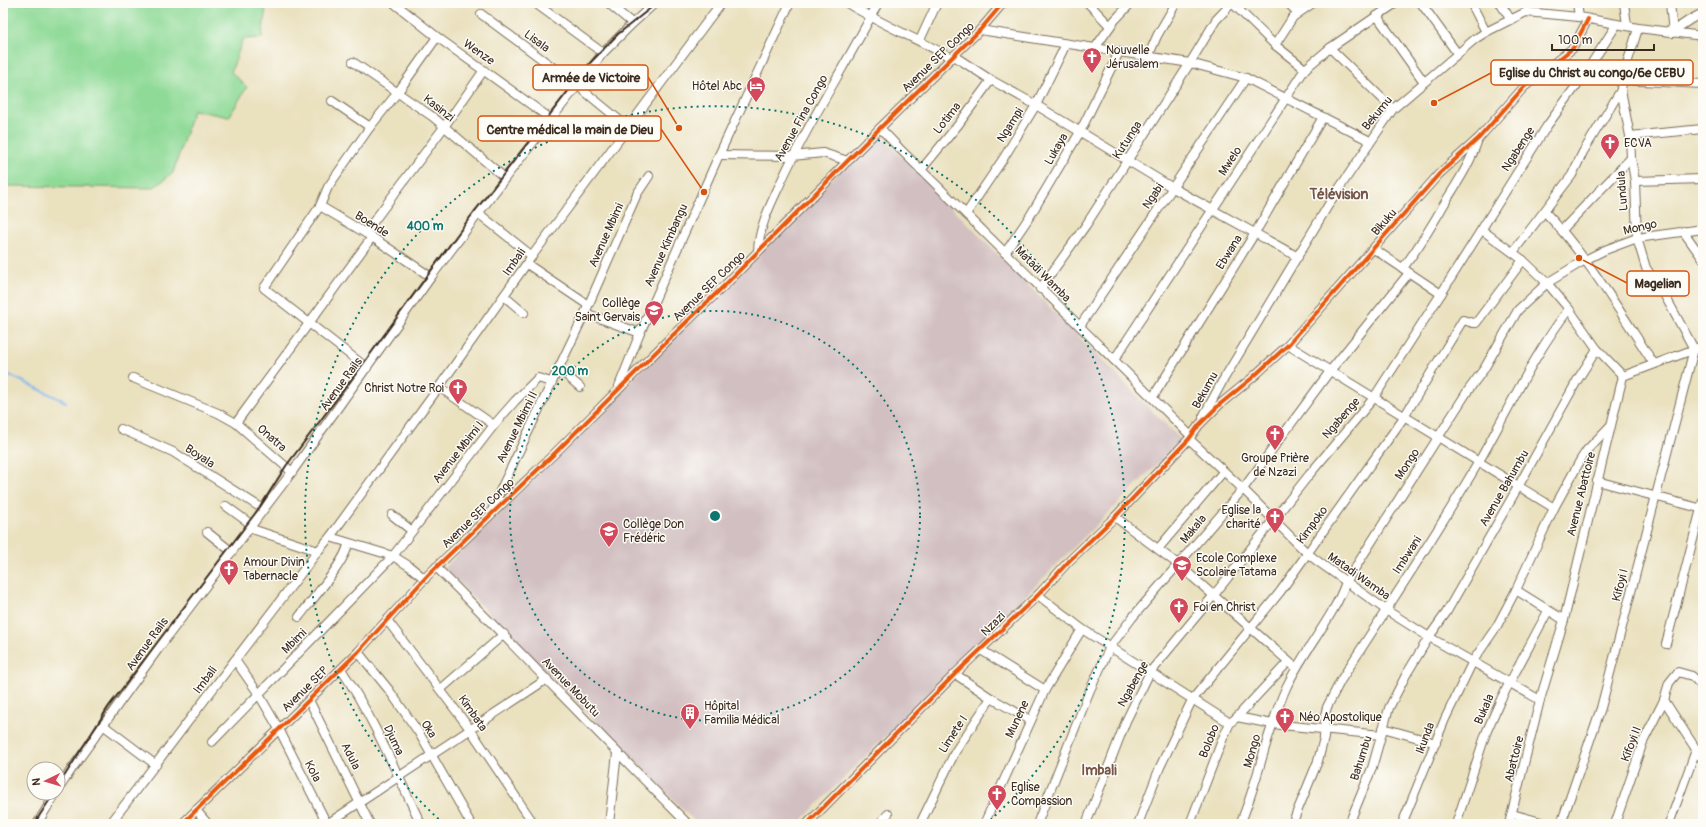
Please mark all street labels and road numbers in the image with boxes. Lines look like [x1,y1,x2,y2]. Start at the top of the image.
street label: Avenue SEP Congo [899,19,978,96]
street label: Lisala [521,27,553,56]
street label: Wenze [460,36,497,69]
street label: Avenue Fina Congo [771,72,832,164]
street label: Kasinzi [420,92,457,125]
street label: Bekumu [1359,93,1396,134]
street label: Lotima [930,99,965,137]
street label: Ngampi [994,105,1027,145]
street label: Kutunga [1110,118,1146,162]
street label: Ngabenge [1499,124,1538,174]
street label: Lukaya [1041,130,1072,168]
street label: Mwelo [1215,143,1246,179]
street label: Lundula [1614,170,1631,211]
street label: Ngabi [1139,181,1167,212]
street label: Avenue Mbimi [586,201,627,270]
street label: Avenue Kimbangu [641,201,691,289]
street label: Bikuku [1369,206,1400,239]
street label: Boende [352,208,392,241]
street label: Mongo [1622,216,1659,239]
street label: Ebwana [1213,232,1246,272]
street label: Matadi Wamba [1012,243,1074,306]
street label: Imbali [500,245,529,279]
street label: Avenue SEP Congo [670,248,749,325]
street label: Avenue Rails [317,354,366,414]
street label: Bekumu [1189,369,1222,411]
street label: Avenue Mbimi II [494,389,541,466]
street label: Ngabenge [1319,394,1364,442]
street label: Avenue Mbimi I [430,418,487,486]
street label: Onatra [254,421,290,456]
street label: Boyala [182,441,218,472]
street label: Mongo [1392,445,1423,483]
street label: Avenue Bahumbu [1476,447,1532,529]
street label: Avenue Abattoire [1564,450,1599,538]
street label: Avenue SEP Congo [439,475,518,552]
street label: Kimpoko [1294,503,1332,547]
street label: Makala [1177,511,1210,547]
street label: Imbwani [1390,533,1425,577]
street label: Matadi Wamba [1325,549,1393,604]
street label: Kifoyi I [1609,567,1632,603]
street label: Nzazi [978,609,1009,640]
street label: Avenue Rails [123,614,172,674]
street label: Mbimi [279,626,310,657]
street label: Avenue Mobutu [538,654,603,720]
street label: Ngabenge [1115,659,1152,710]
street label: Avenue SEP [279,663,332,715]
street label: Imbali [190,664,221,697]
street label: Bukala [1471,691,1498,727]
street label: Kimbata [455,692,491,735]
street label: Munene [1002,698,1033,740]
street label: Limete I [936,713,971,756]
street label: Oka [417,718,440,741]
street label: Ikunda [1413,720,1438,756]
street label: Bolobo [1196,722,1223,760]
street label: Djuma [380,723,407,758]
street label: Kifoyi II [1618,724,1645,764]
street label: Mongo [1241,732,1265,770]
street label: Bahumbu [1347,734,1376,782]
street label: Abattoire [1502,734,1527,784]
street label: Adula [337,740,364,773]
street label: Kola [301,758,324,785]

